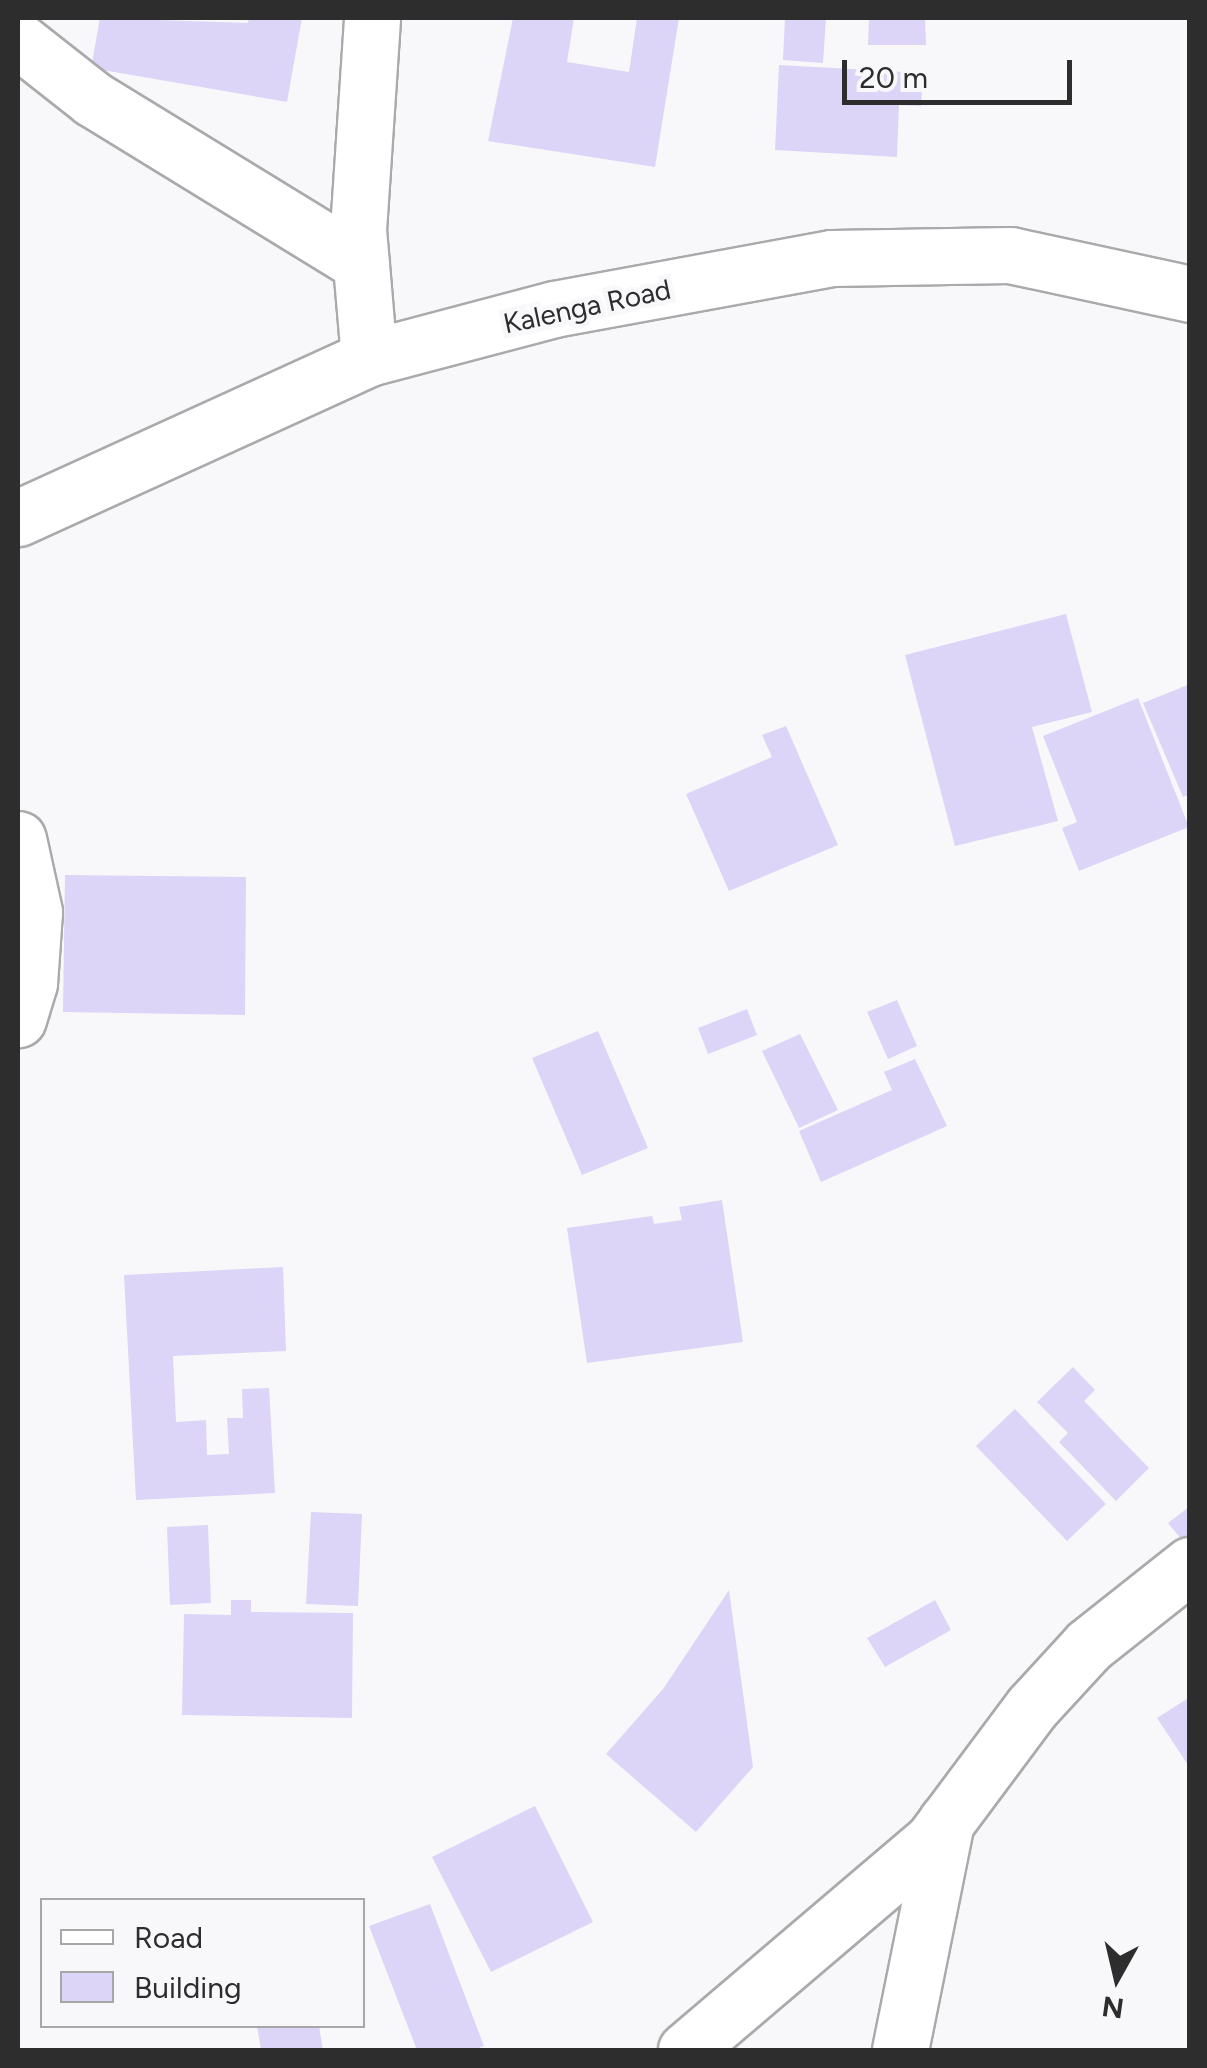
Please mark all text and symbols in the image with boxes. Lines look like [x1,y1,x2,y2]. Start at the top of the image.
scale bar [847,40,1077,102]
text: 20 m [859,59,928,96]
street label: Kalenga Road [500,272,674,340]
legend [40,1898,365,2028]
text: Road [134,1919,203,1956]
north arrow [1067,1928,1167,2028]
text: Building [134,1969,242,2006]
text: N [1100,1989,1126,2026]

